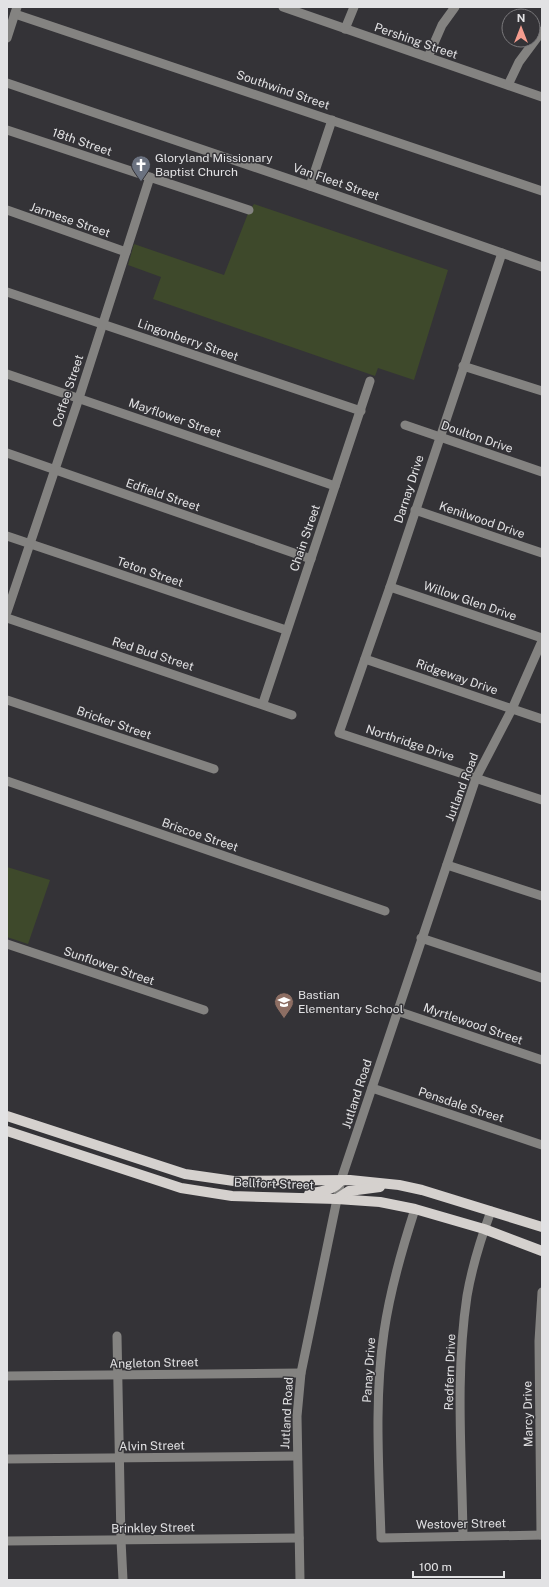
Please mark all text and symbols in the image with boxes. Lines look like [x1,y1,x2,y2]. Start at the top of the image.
north arrow [501,8,541,48]
text: N [517,12,525,24]
street label: Pershing Street [372,20,460,62]
street label: Southwind Street [235,67,332,113]
street label: 18th Street [50,125,114,159]
place label: Gloryland Missionary Baptist Church [155,151,273,179]
church icon: Gloryland Missionary Baptist Church [130,154,152,182]
street label: Van Fleet Street [291,161,381,203]
street label: Jarmese Street [28,200,112,240]
street label: Lingonberry Street [136,316,241,364]
street label: Coffee Street [50,353,86,429]
street label: Mayflower Street [127,396,223,441]
street label: Doulton Drive [439,418,515,456]
street label: Darnay Drive [391,453,427,525]
street label: Edfield Street [124,476,202,514]
street label: Kenilwood Drive [437,499,527,541]
street label: Chain Street [287,502,323,573]
street label: Teton Street [115,554,185,590]
street label: Willow Glen Drive [422,578,519,624]
street label: Red Bud Street [110,634,196,674]
street label: Ridgeway Drive [414,656,500,698]
street label: Bricker Street [75,704,153,742]
street label: Northridge Drive [364,722,456,764]
street label: Jutland Road [443,751,481,823]
street label: Briscoe Street [160,815,240,855]
street label: Sunflower Street [62,944,157,988]
place label: Bastian Elementary School [298,988,404,1016]
school or university icon: Bastian Elementary School [273,991,295,1019]
street label: Myrtlewood Street [421,1000,525,1048]
street label: Jutland Road [339,1058,375,1130]
street label: Pensdale Street [416,1085,506,1126]
street label: Bellfort Street [234,1176,315,1192]
street label: Redfern Drive [442,1333,458,1411]
street label: Panay Drive [360,1337,378,1403]
street label: Angleton Street [109,1355,199,1371]
street label: Jutland Road [278,1377,296,1449]
street label: Marcy Drive [520,1381,536,1447]
street label: Alvin Street [119,1438,185,1454]
street label: Westover Street [416,1516,507,1532]
street label: Brinkley Street [111,1520,195,1536]
scale bar [413,1553,504,1579]
text: 100 m [419,1560,452,1574]

